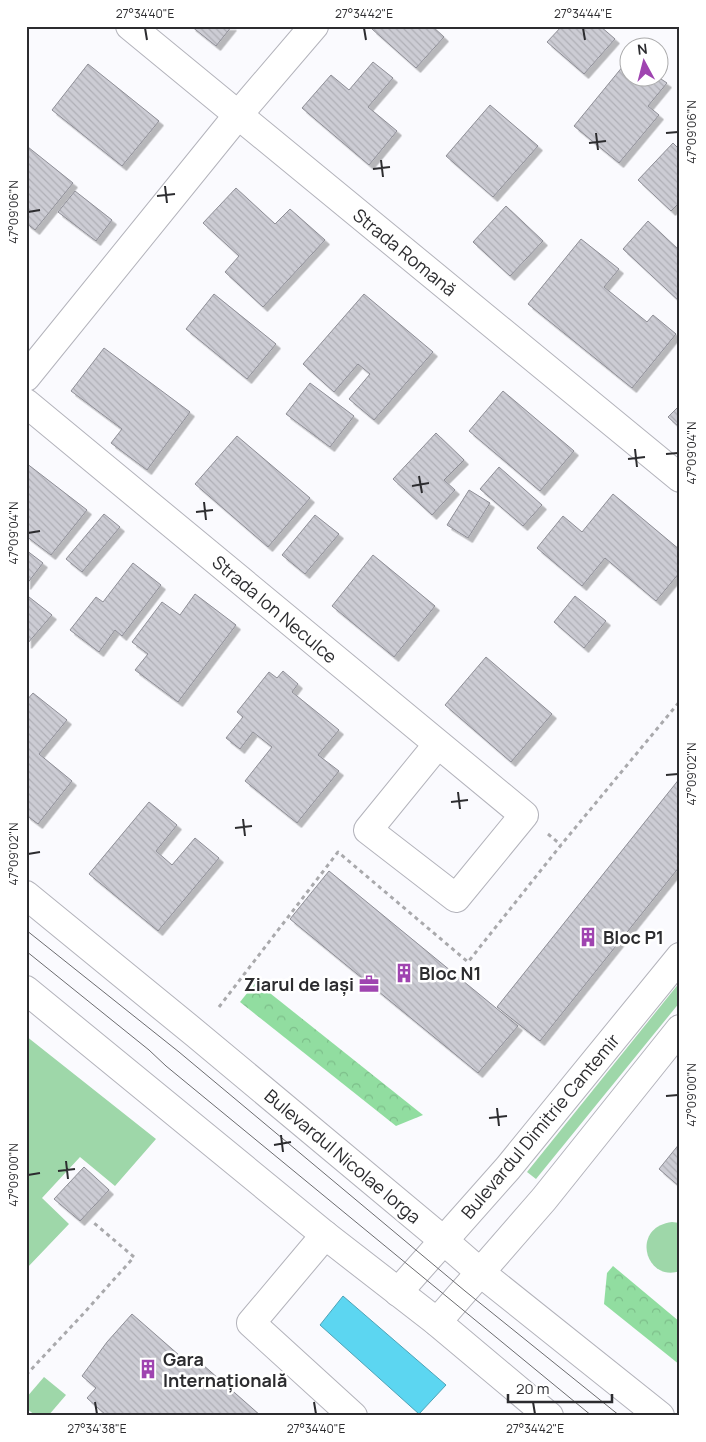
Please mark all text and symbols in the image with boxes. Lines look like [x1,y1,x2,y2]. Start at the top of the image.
text: 27°34'40"E [116,5,174,22]
text: 27°34'42"E [335,5,393,22]
text: 27°34'44"E [554,5,612,22]
north arrow [618,38,668,88]
text: N [636,39,649,59]
text: 47°09'06"N [683,100,700,164]
text: 47°09'06"N [5,180,22,244]
street label: Strada Romană [348,203,462,301]
text: 47°09'04"N [683,422,700,484]
text: 47°09'04"N [5,502,22,564]
street label: Strada Ion Neculce [208,550,342,668]
text: 47°09'02"N [683,743,700,805]
text: 47°09'02"N [5,823,22,885]
place label: Bloc P1 [603,925,664,949]
building icon: Bloc P1 [577,926,599,948]
place label: Bloc N1 [419,961,481,985]
building icon: Bloc N1 [393,962,415,984]
place label: Ziarul de Iași [244,972,354,996]
office icon: Ziarul de Iași [358,973,380,995]
street label: Bulevardul Dimitrie Cantemir [455,1028,625,1224]
text: 47°09'00"N [683,1063,700,1127]
street label: Bulevardul Nicolae Iorga [260,1083,426,1229]
text: 47°09'00"N [5,1143,22,1207]
place label: Gara Internațională [163,1347,287,1393]
building icon: Gara Internațională [137,1358,159,1380]
scale bar [508,1372,612,1404]
text: 20 m [516,1378,549,1399]
text: 27°34'38"E [67,1420,127,1437]
text: 27°34'40"E [287,1420,345,1437]
text: 27°34'42"E [506,1420,564,1437]

